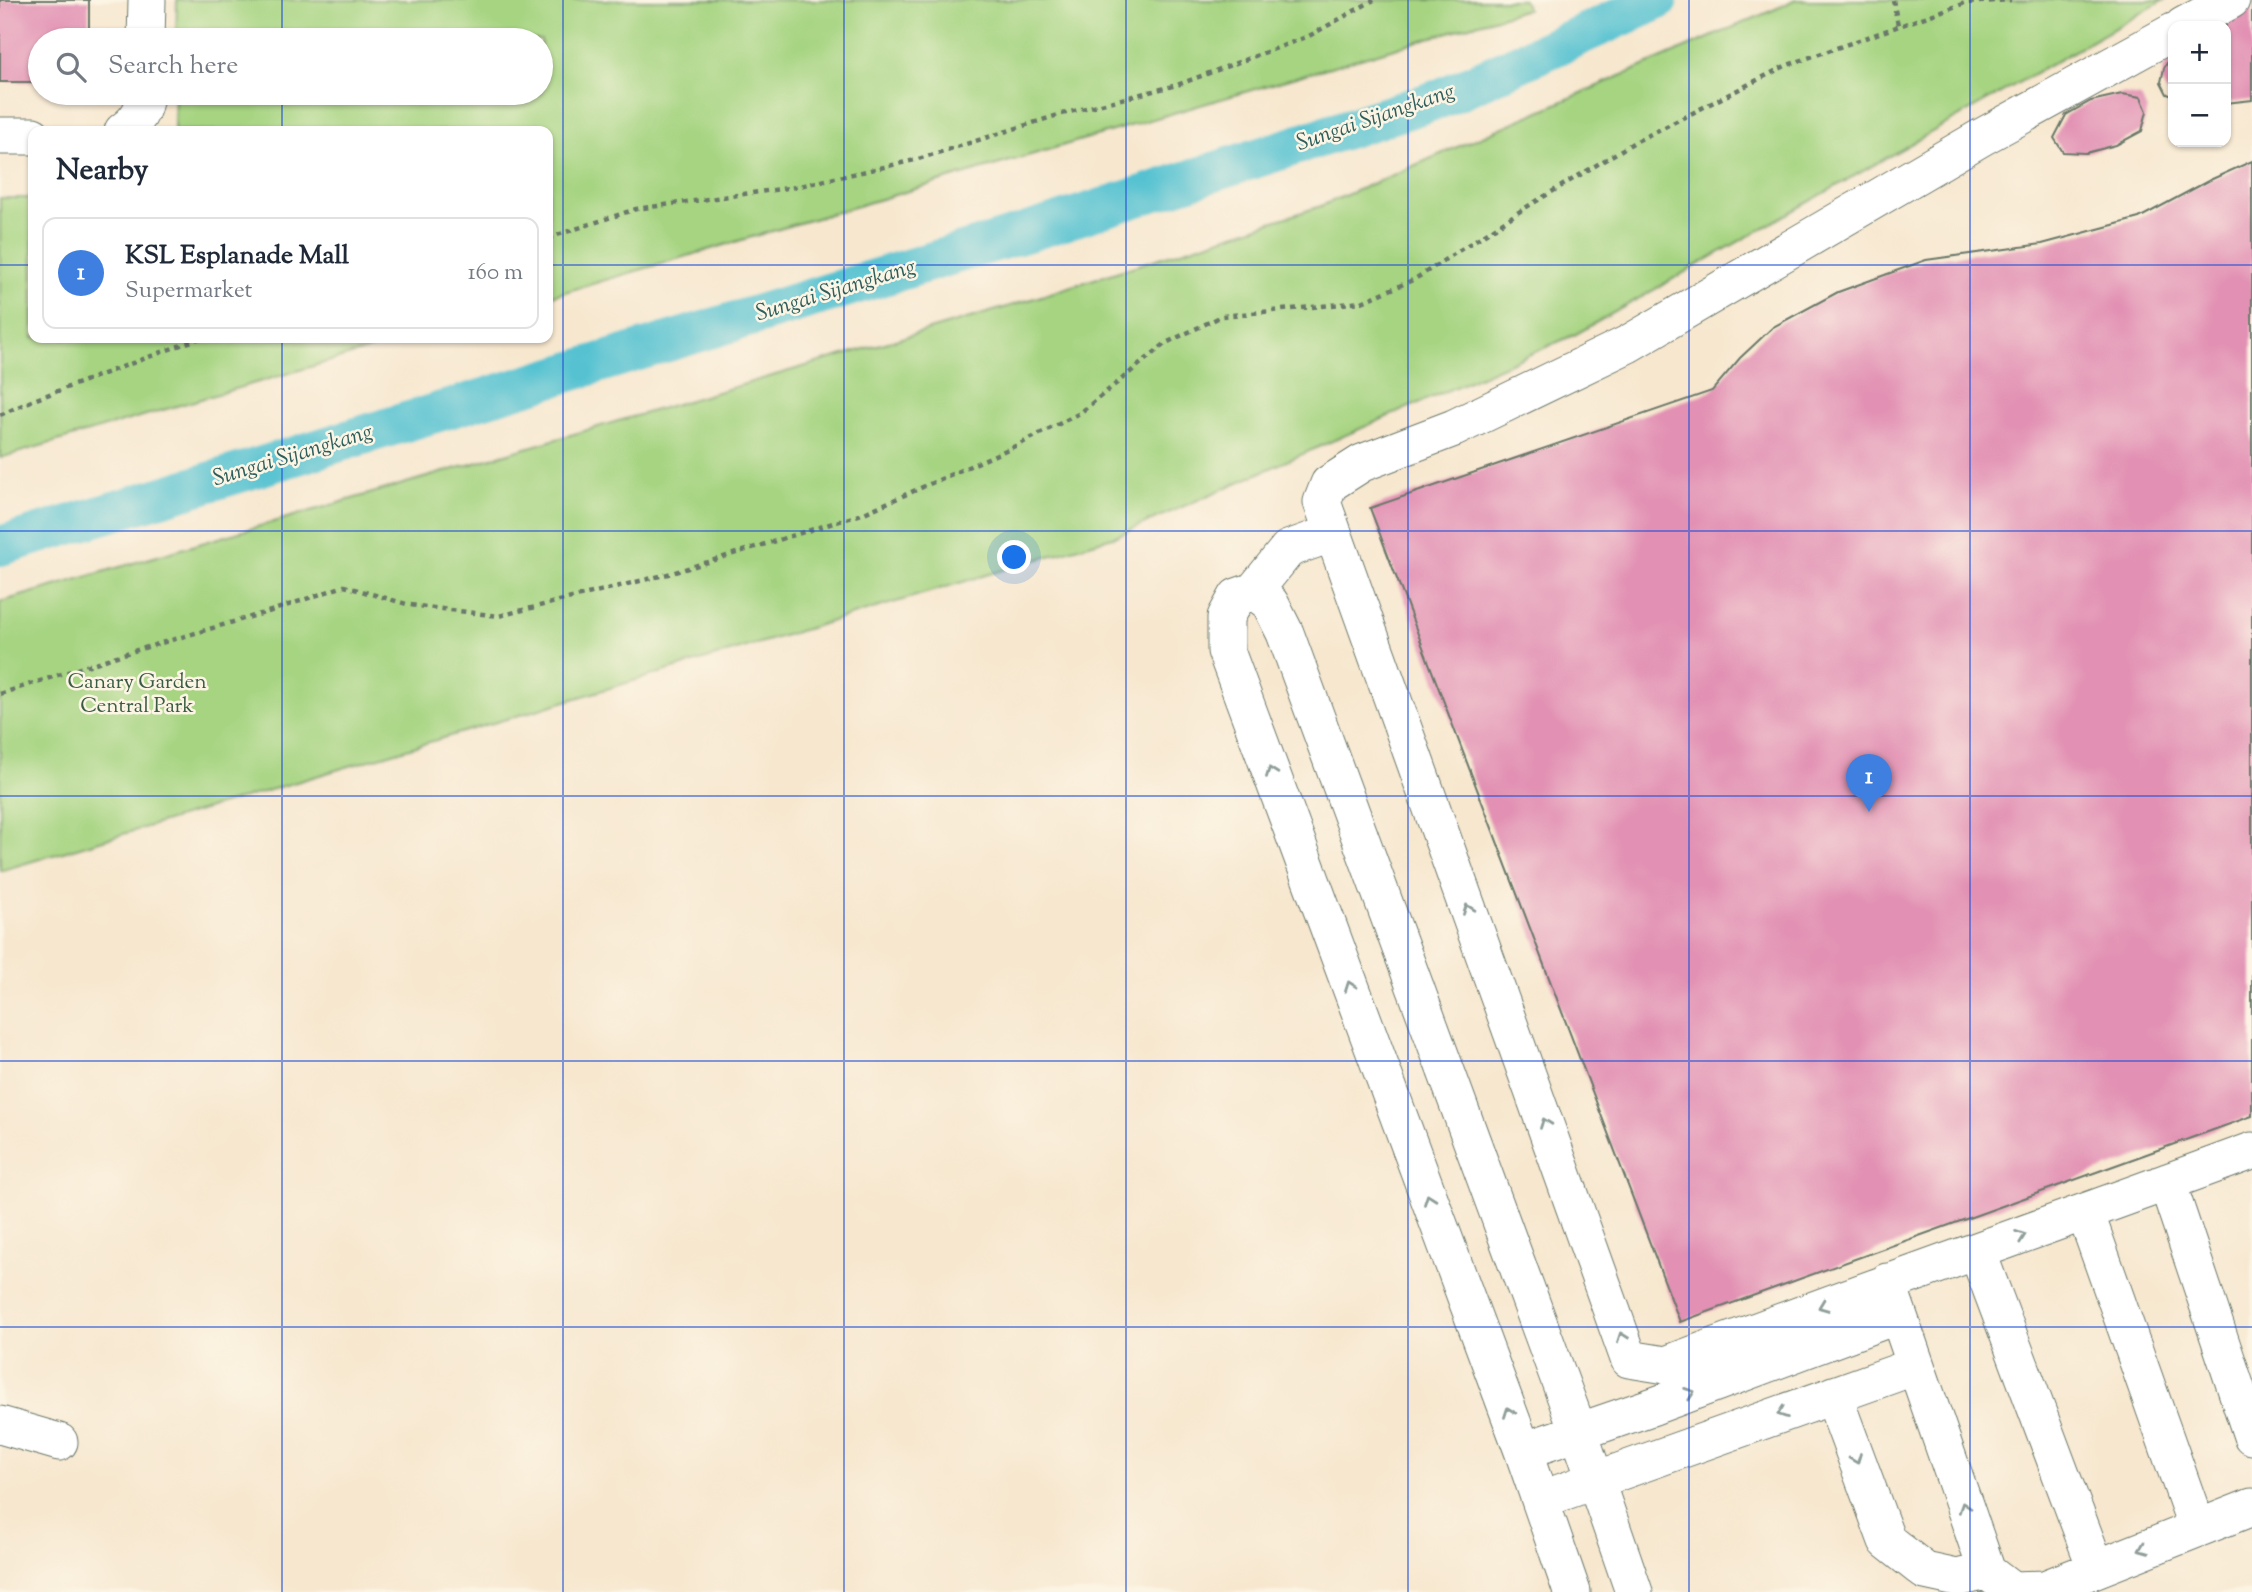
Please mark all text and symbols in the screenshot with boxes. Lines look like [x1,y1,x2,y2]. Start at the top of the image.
map controls [2168,21,2231,147]
button: + [2168,21,2231,84]
search box [28,28,553,105]
icon: search [52,48,90,86]
text: Search here [108,48,238,85]
water label: Sungai Sijangkang [1292,75,1460,161]
button: − [2168,84,2231,147]
text: Nearby [56,150,148,193]
text: KSL Esplanade Mall [125,238,349,275]
water label: Sungai Sijangkang [752,251,920,331]
text: 1 [77,257,85,290]
text: 160 m [468,257,523,290]
text: Supermarket [125,275,252,308]
water label: Sungai Sijangkang [209,416,377,496]
your location [997,540,1031,574]
park label: Canary Garden Central Park [67,668,207,722]
pin: 1 [1846,754,1892,812]
one-way arrow [1265,767,1279,779]
one-way arrow [1462,903,1476,916]
one-way arrow [1344,980,1358,992]
one-way arrow [1539,1118,1553,1130]
one-way arrow [1424,1193,1438,1205]
one-way arrow [2014,1230,2026,1244]
one-way arrow [1817,1297,1829,1311]
one-way arrow [1616,1332,1630,1344]
one-way arrow [1683,1387,1695,1401]
one-way arrow [1777,1405,1789,1419]
one-way arrow [1503,1407,1517,1419]
one-way arrow [1847,1453,1861,1465]
one-way arrow [1958,1501,1972,1513]
one-way arrow [2137,1541,2149,1555]

